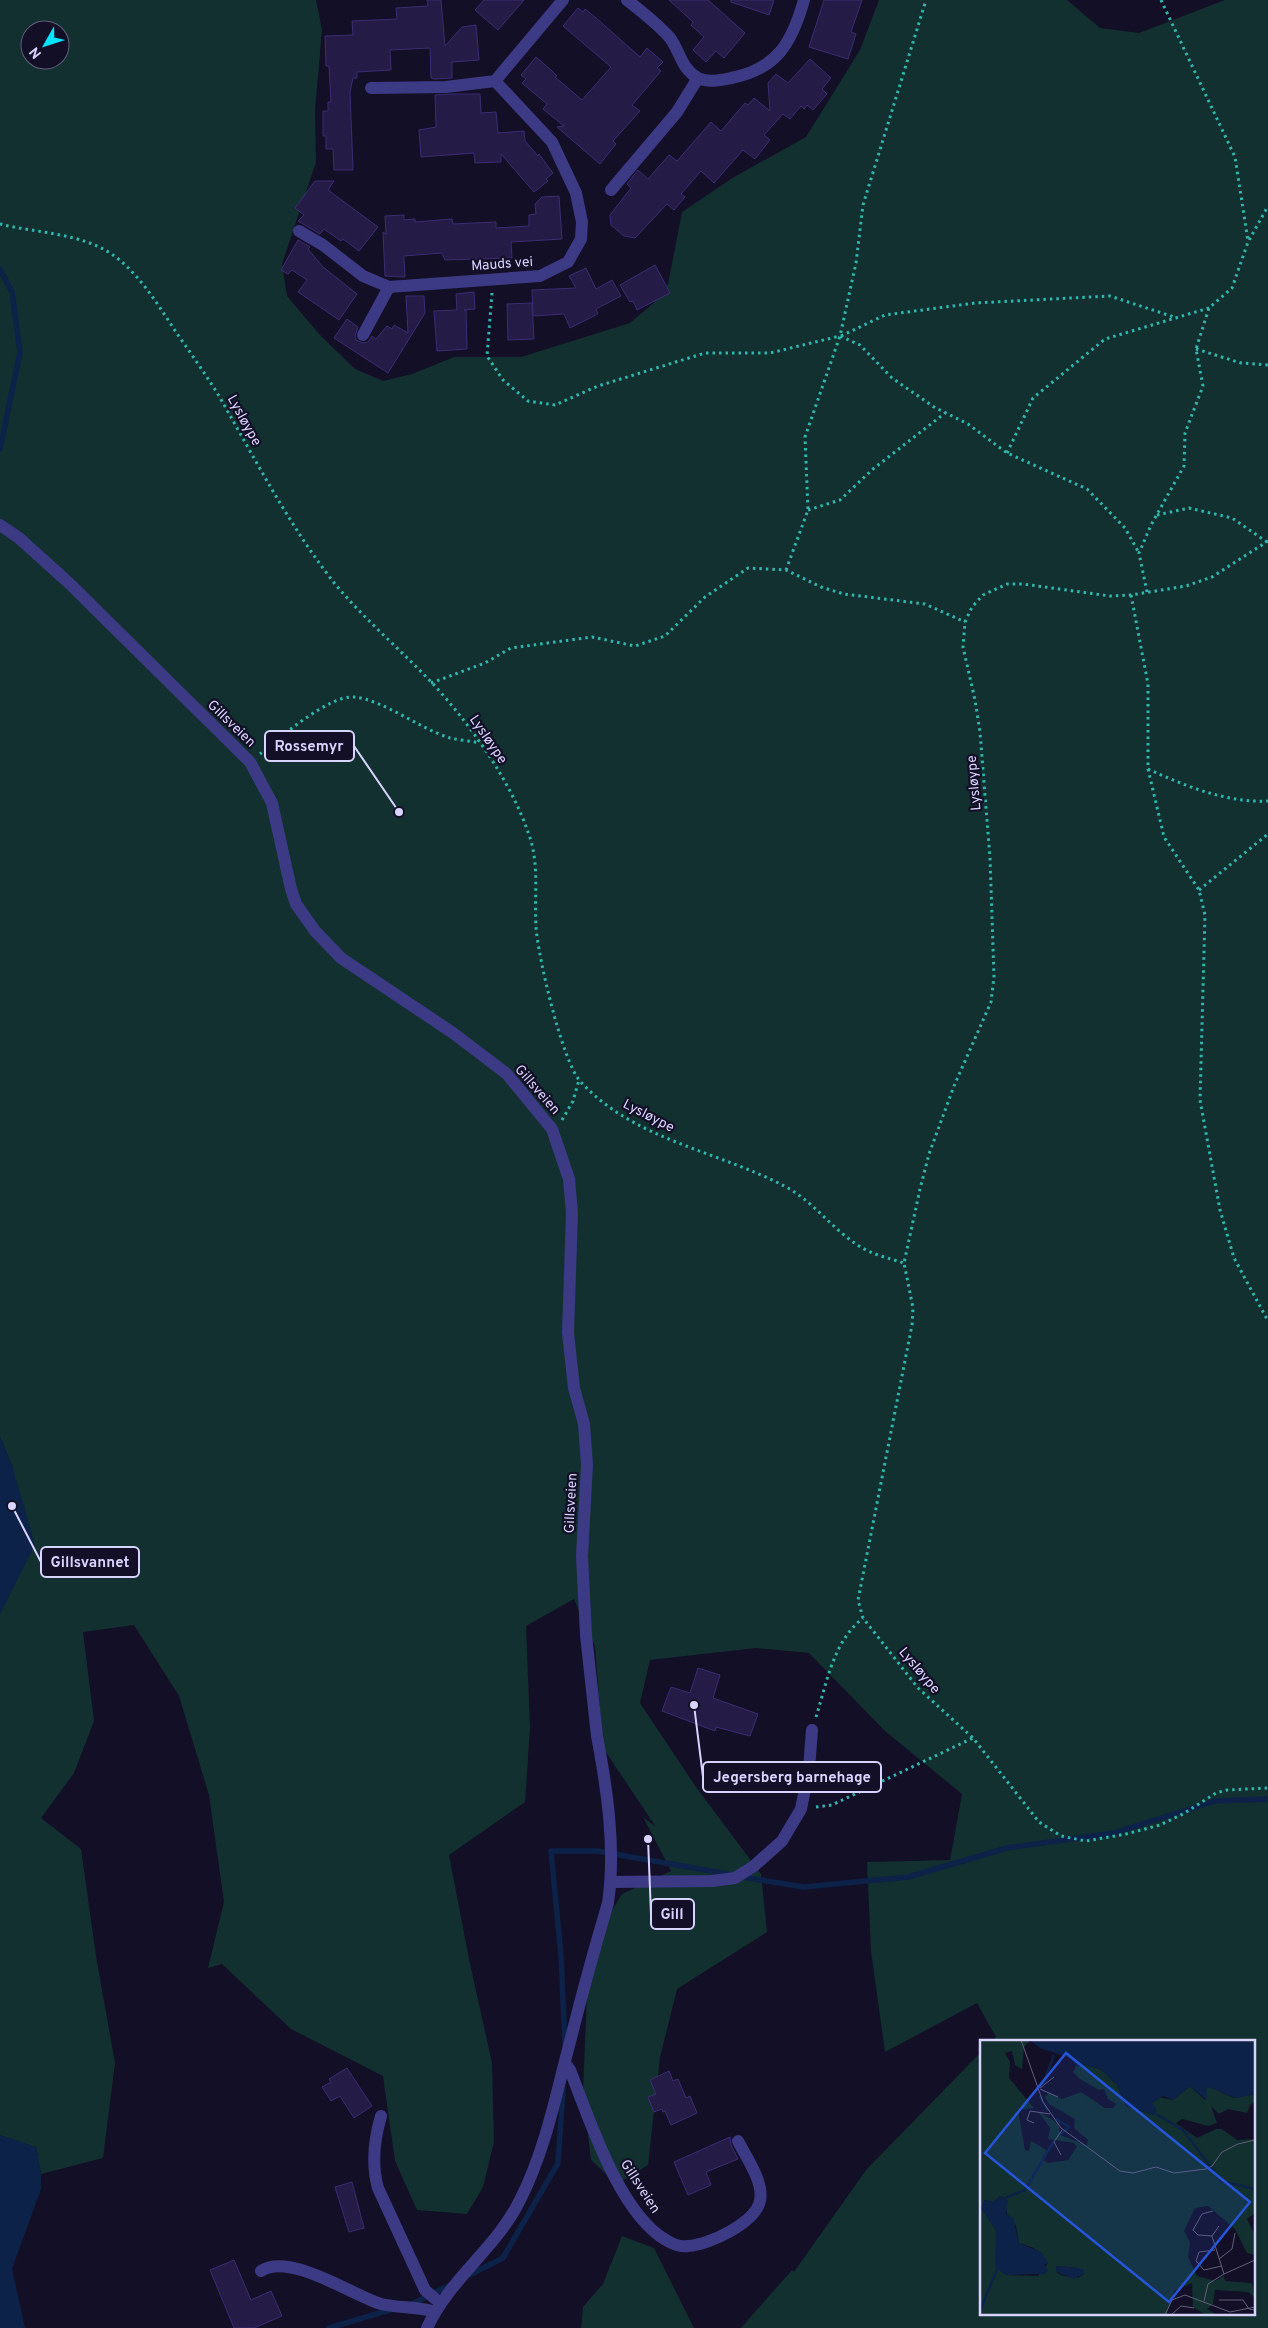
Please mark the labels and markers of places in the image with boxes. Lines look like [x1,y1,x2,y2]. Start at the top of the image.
callout: Rossemyr [265,731,354,761]
callout: Gillsvannet [41,1547,139,1577]
callout: Jegersberg barnehage [703,1762,881,1792]
callout: Gill [651,1899,694,1929]

